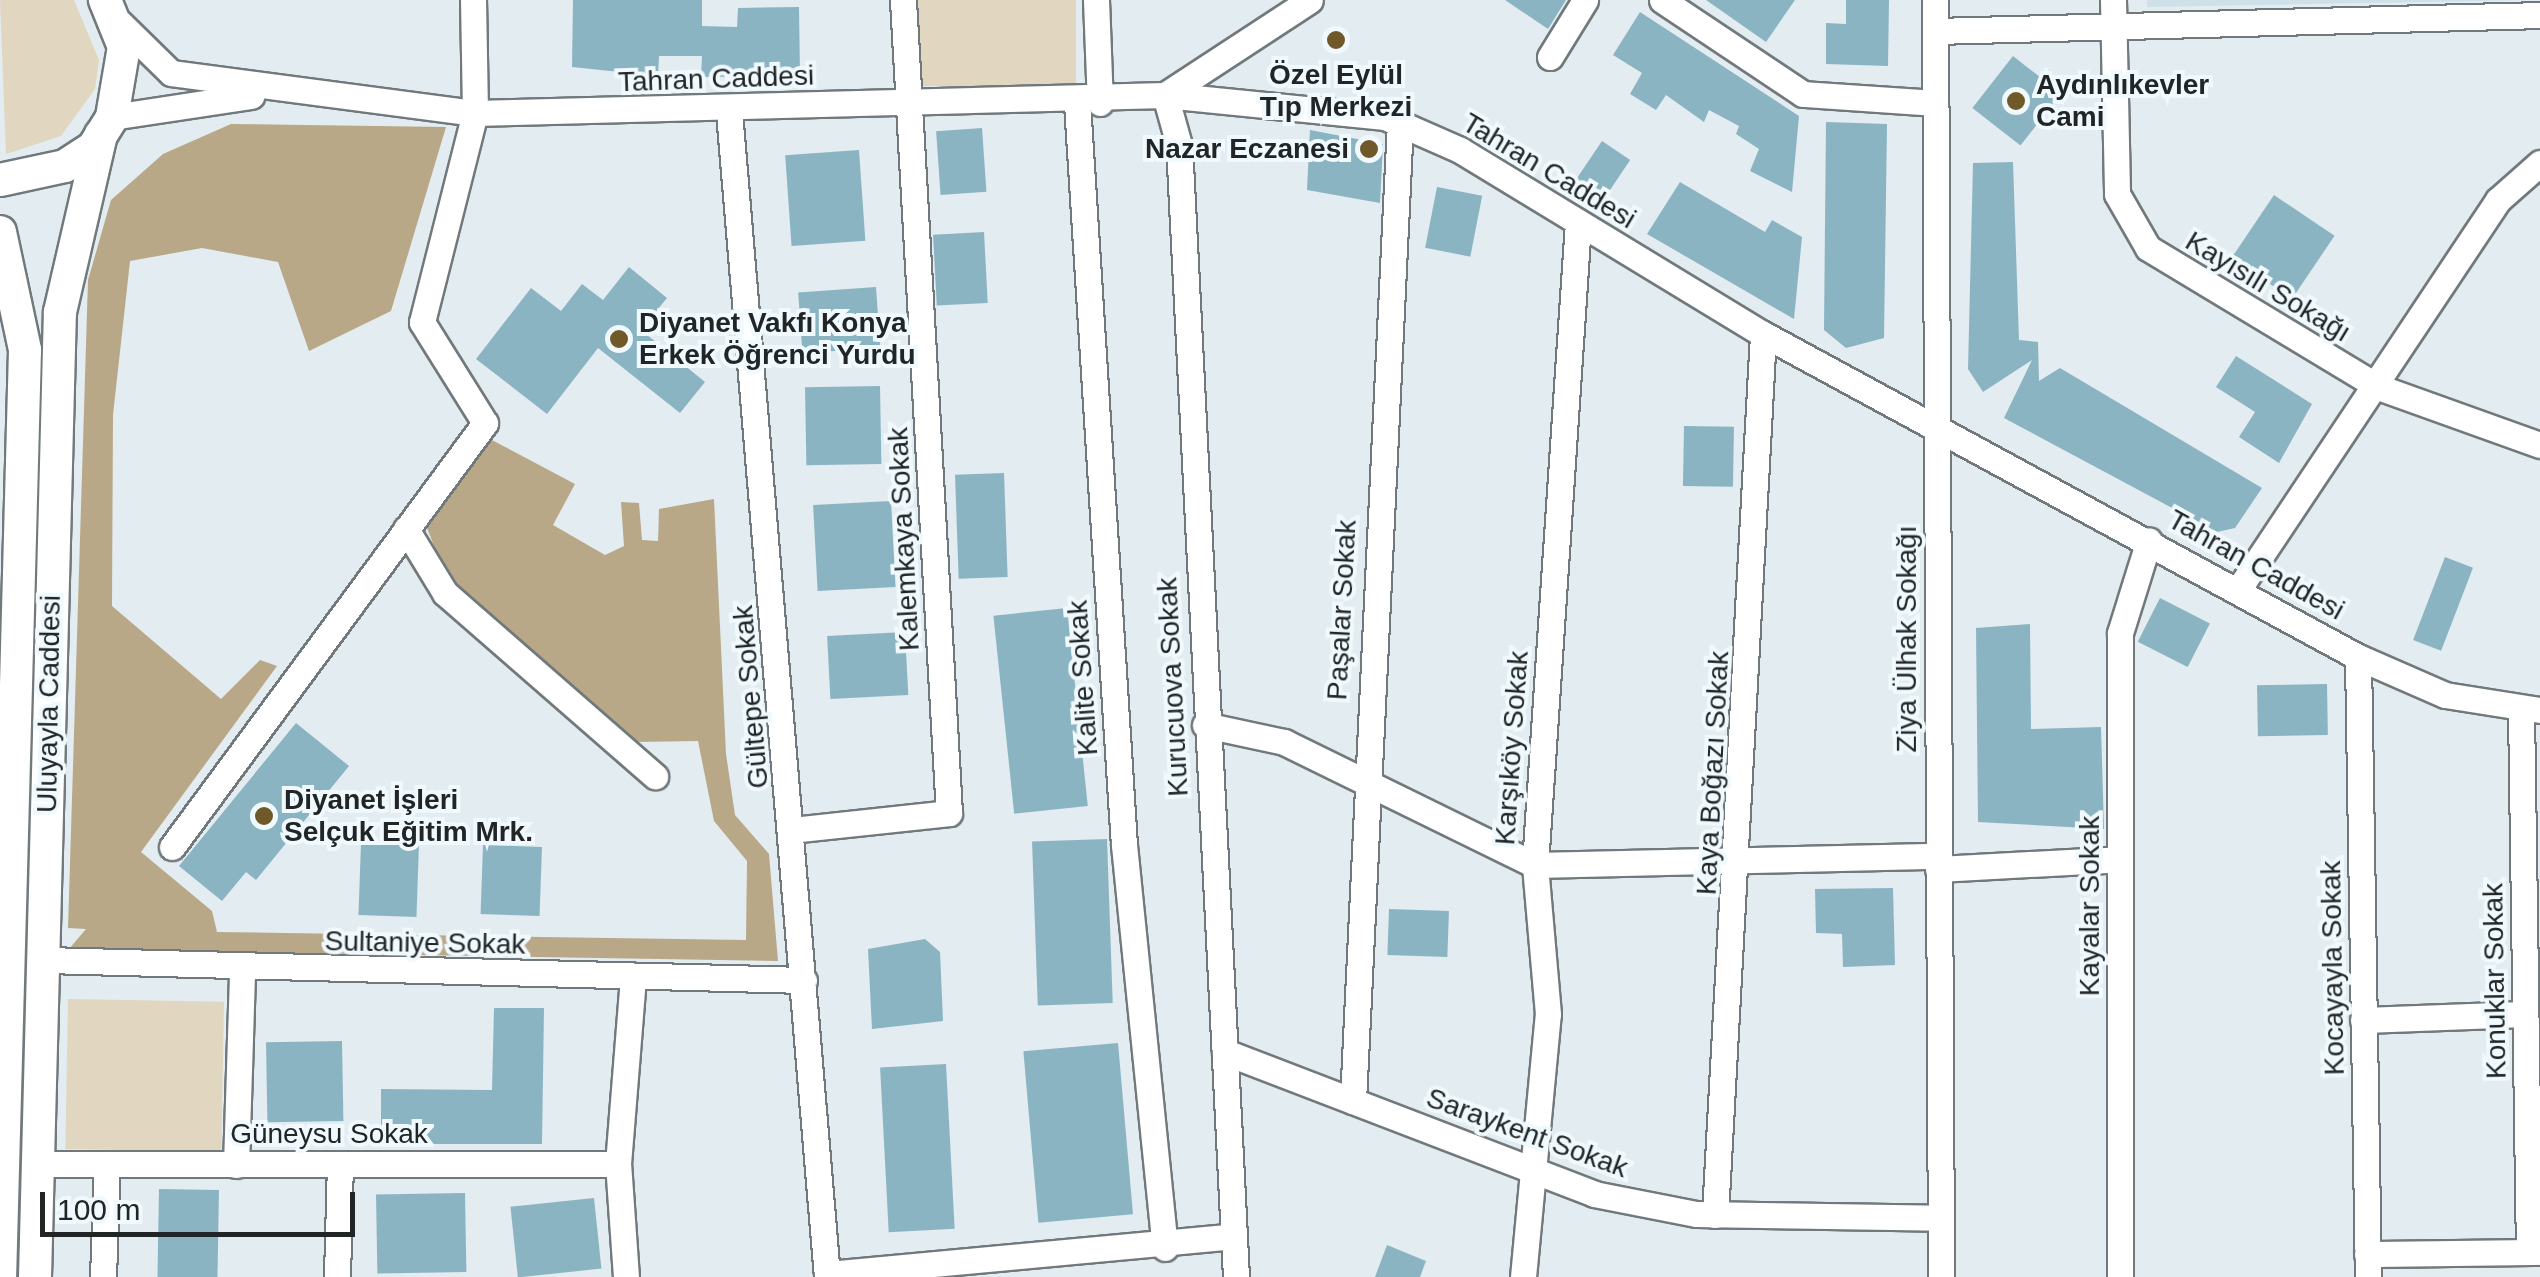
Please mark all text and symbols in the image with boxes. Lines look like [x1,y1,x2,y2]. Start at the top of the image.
marker: Özel Eylül Tıp Merkezi [1323,27,1349,53]
place label: Özel Eylül Tıp Merkezi [1260,58,1412,124]
street label: Tahran Caddesi [617,59,815,99]
place label: Aydınlıkevler Cami [2036,68,2209,134]
marker: Aydınlıkevler Cami [2005,90,2027,112]
street label: Tahran Caddesi [1456,106,1642,236]
place label: Nazar Eczanesi [1145,132,1349,166]
marker: Nazar Eczanesi [1358,138,1380,160]
street label: Kayısılı Sokağı [2179,225,2357,349]
place label: Diyanet Vakfı Konya Erkek Öğrenci Yurdu [639,306,916,372]
marker: Diyanet Vakfı Konya Erkek Öğrenci Yurdu [608,328,630,350]
street label: Kalemkaya Sokak [881,426,927,652]
street label: Tahran Caddesi [2162,503,2350,627]
street label: Paşalar Sokak [1320,519,1364,701]
street label: Ziya Ülhak Sokağı [1890,525,1924,753]
street label: Kurucuova Sokak [1150,577,1196,797]
street label: Uluyayla Caddesi [30,595,68,813]
street label: Kalite Sokak [1061,599,1105,757]
street label: Gültepe Sokak [726,604,776,790]
street label: Karşıköy Sokak [1488,650,1536,846]
street label: Kaya Boğazı Sokak [1690,650,1736,896]
place label: Diyanet İşleri Selçuk Eğitim Mrk. [284,783,533,849]
marker: Diyanet İşleri Selçuk Eğitim Mrk. [253,805,275,827]
street label: Kayalar Sokak [2073,816,2107,996]
street label: Kocayayla Sokak [2314,860,2352,1076]
street label: Konuklar Sokak [2476,883,2514,1079]
street label: Sultaniye Sokak [324,924,526,962]
street label: Saraykent Sokak [1422,1081,1632,1185]
street label: Güneysu Sokak [230,1117,428,1151]
scale bar [45,1172,360,1234]
text: 100 m [57,1193,140,1226]

